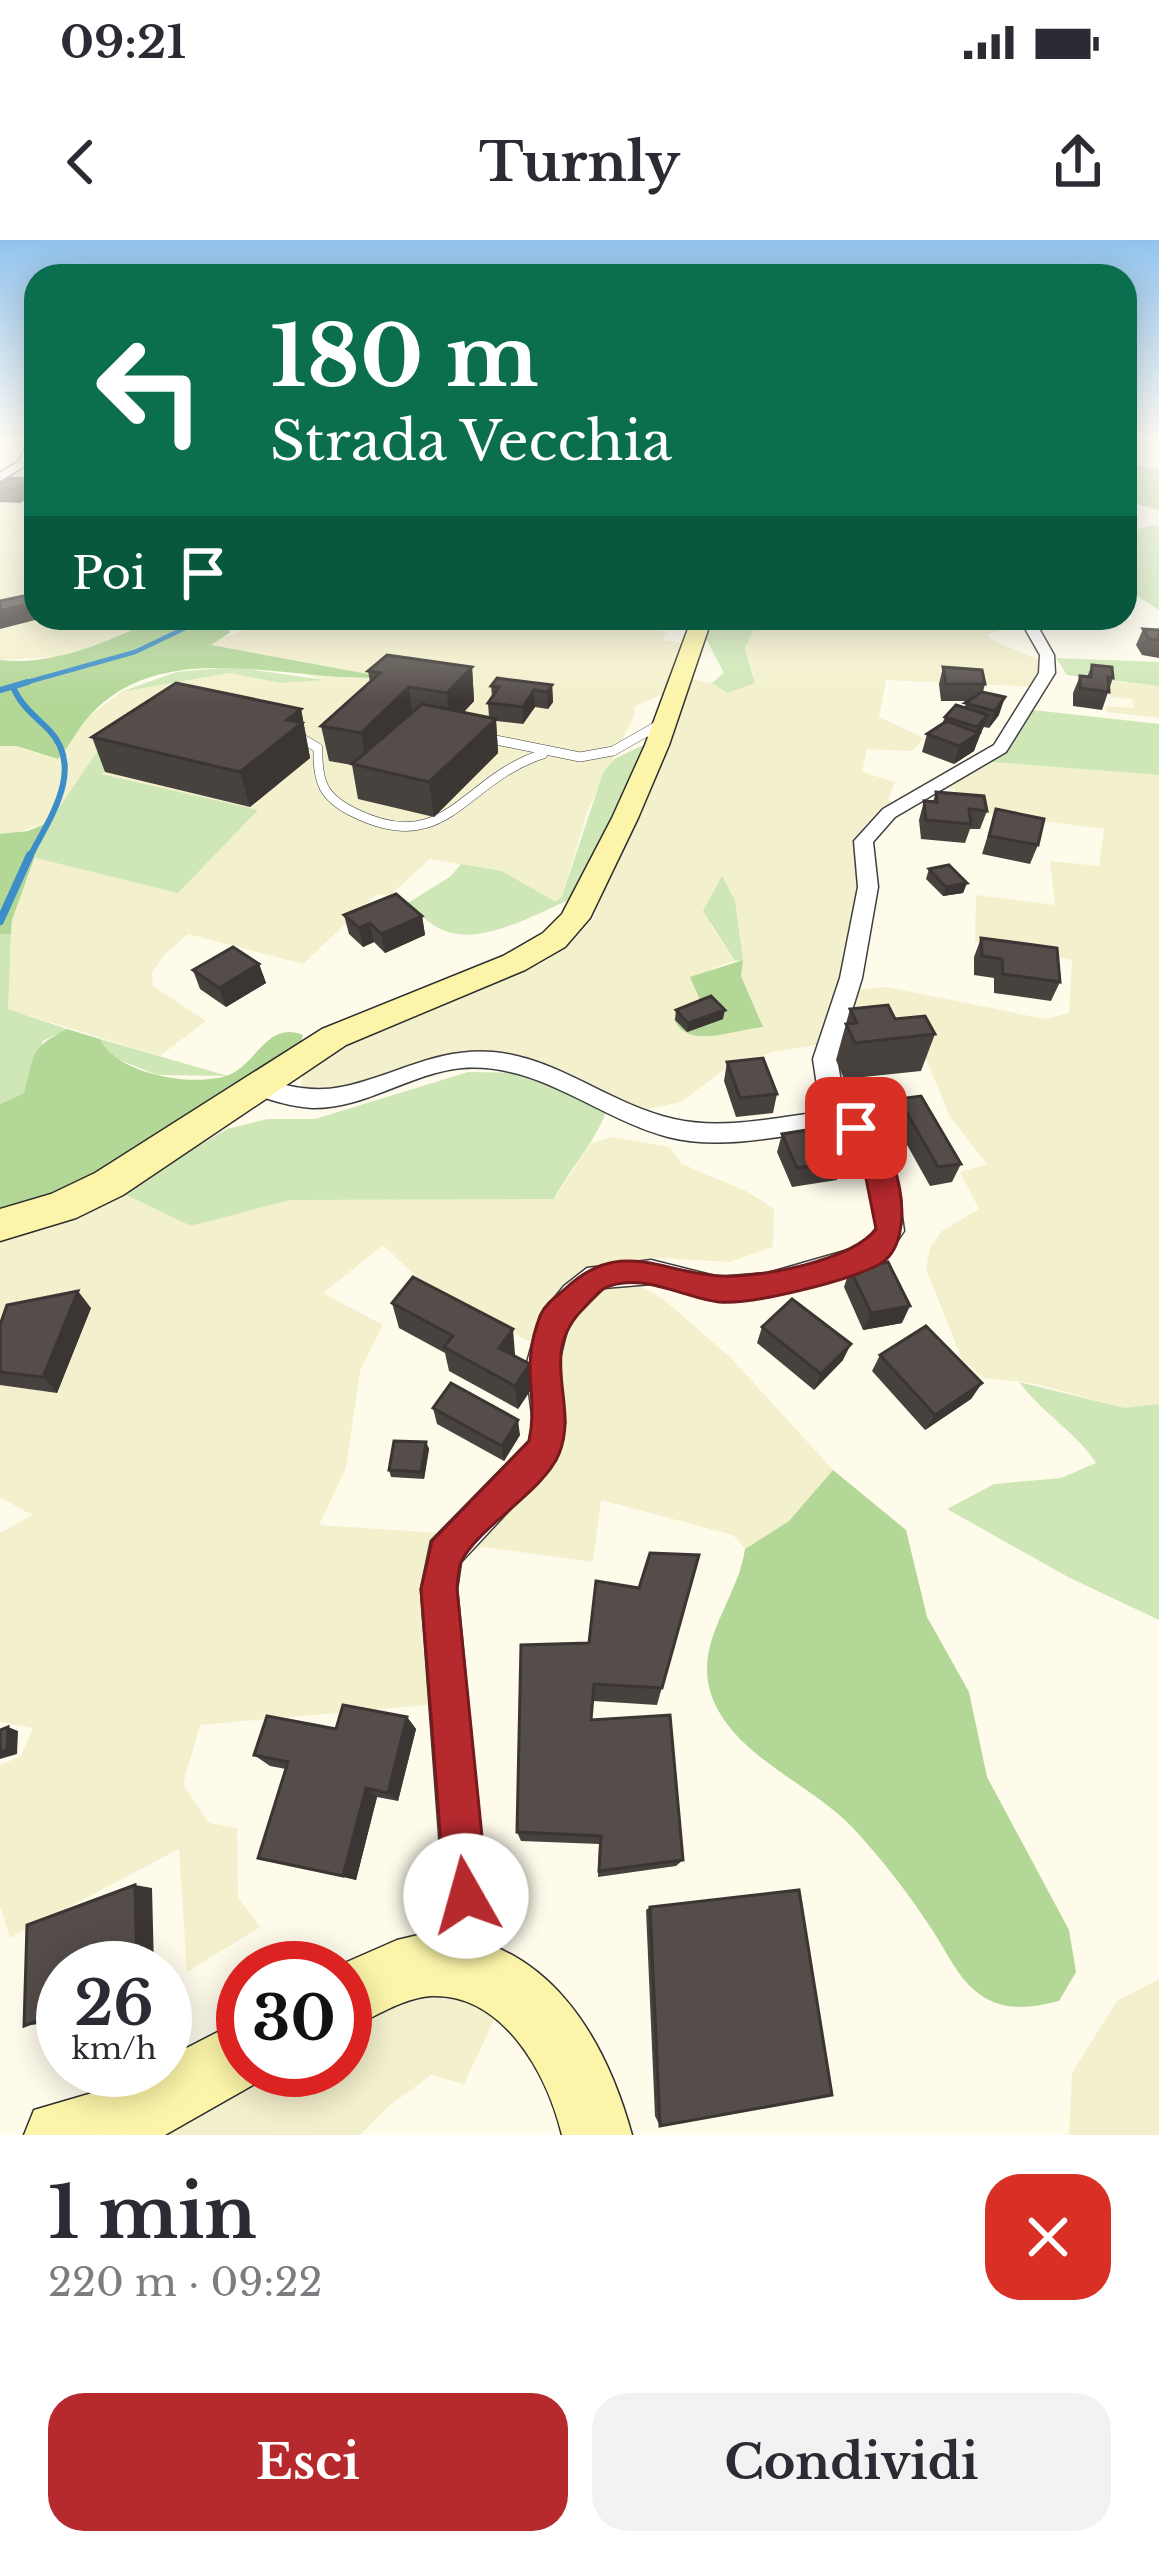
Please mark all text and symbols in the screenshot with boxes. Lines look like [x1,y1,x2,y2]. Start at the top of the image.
text: 09:21 [60,14,186,70]
icon: back [48,129,114,195]
text: Turnly [479,129,680,196]
icon: share [1045,129,1111,195]
text: 180 m [270,305,539,409]
icon: left [72,312,228,468]
text: Strada Vecchia [270,408,672,475]
icon: arrive [170,540,236,606]
text: Poi [72,545,146,601]
pin [805,1077,907,1179]
icon: arrive [823,1095,889,1161]
position arrow [403,1833,529,1959]
speed limit sign: 30 [216,1941,372,2097]
text: 26 [74,1967,154,2041]
text: km/h [71,2030,157,2067]
text: 1 min [48,2168,257,2257]
button: close [985,2174,1111,2300]
text: 220 m · 09:22 [48,2258,323,2307]
button: Esci [48,2393,568,2531]
button: Condividi [592,2393,1111,2531]

